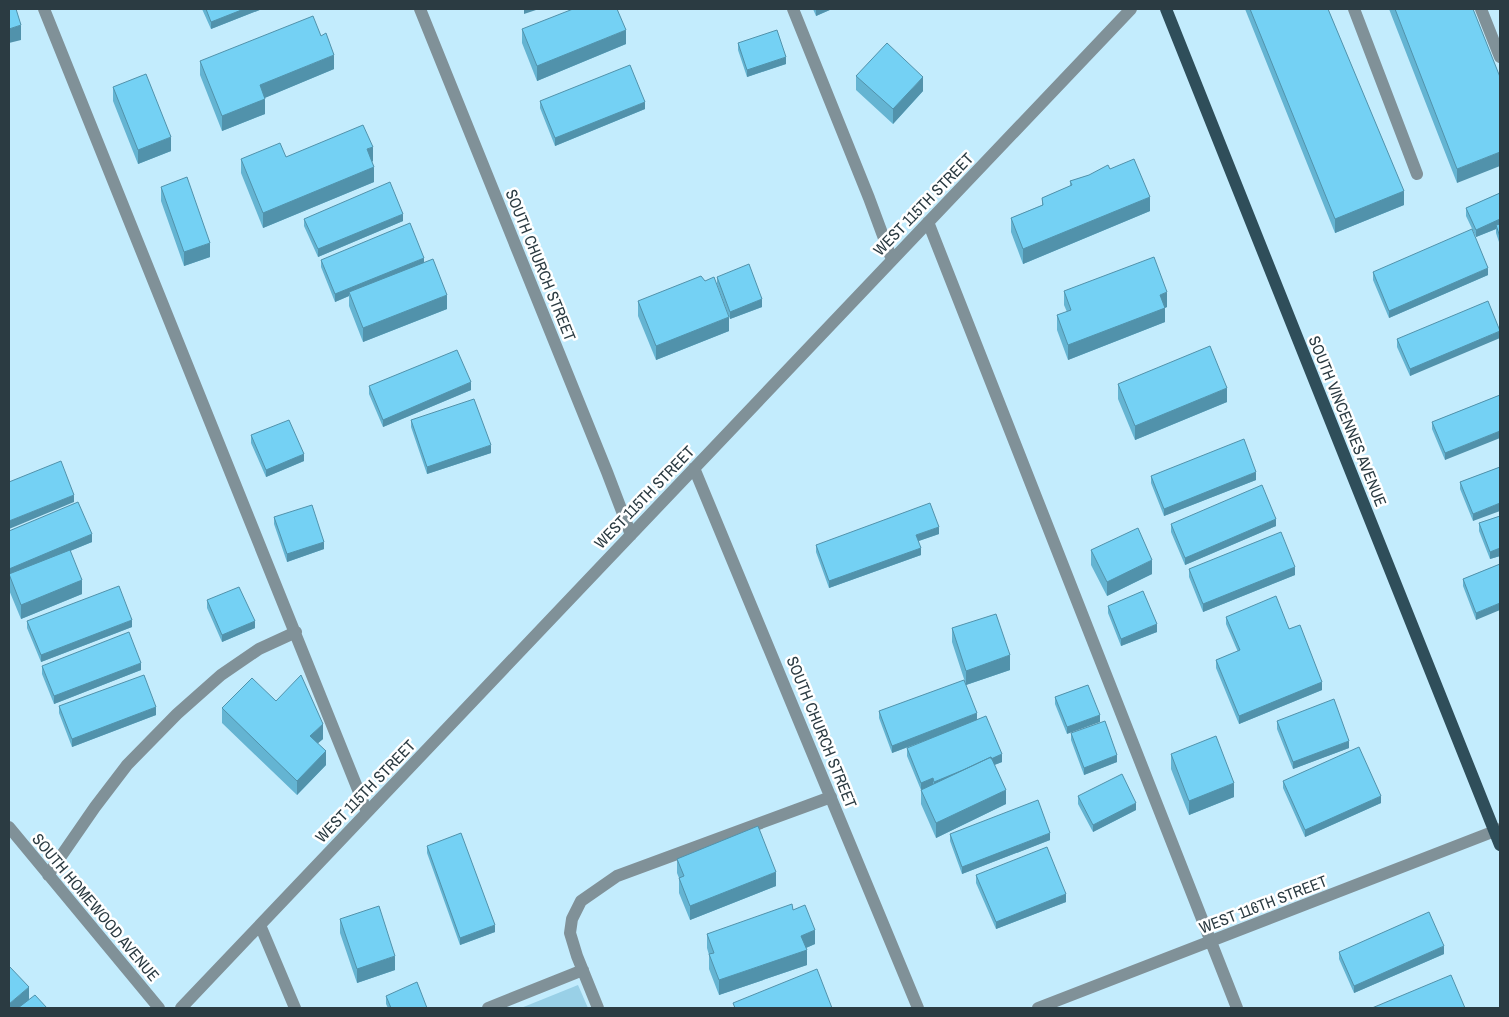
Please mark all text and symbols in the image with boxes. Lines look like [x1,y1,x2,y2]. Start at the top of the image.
street label: WEST 115TH STREET [868,148,978,260]
street label: SOUTH CHURCH STREET [500,186,582,344]
street label: SOUTH VINCENNES AVENUE [1304,332,1392,510]
street label: WEST 115TH STREET [589,441,699,553]
street label: SOUTH CHURCH STREET [781,653,863,811]
street label: WEST 115TH STREET [310,735,420,847]
street label: SOUTH HOMEWOOD AVENUE [27,828,165,986]
street label: WEST 116TH STREET [1196,870,1330,938]

